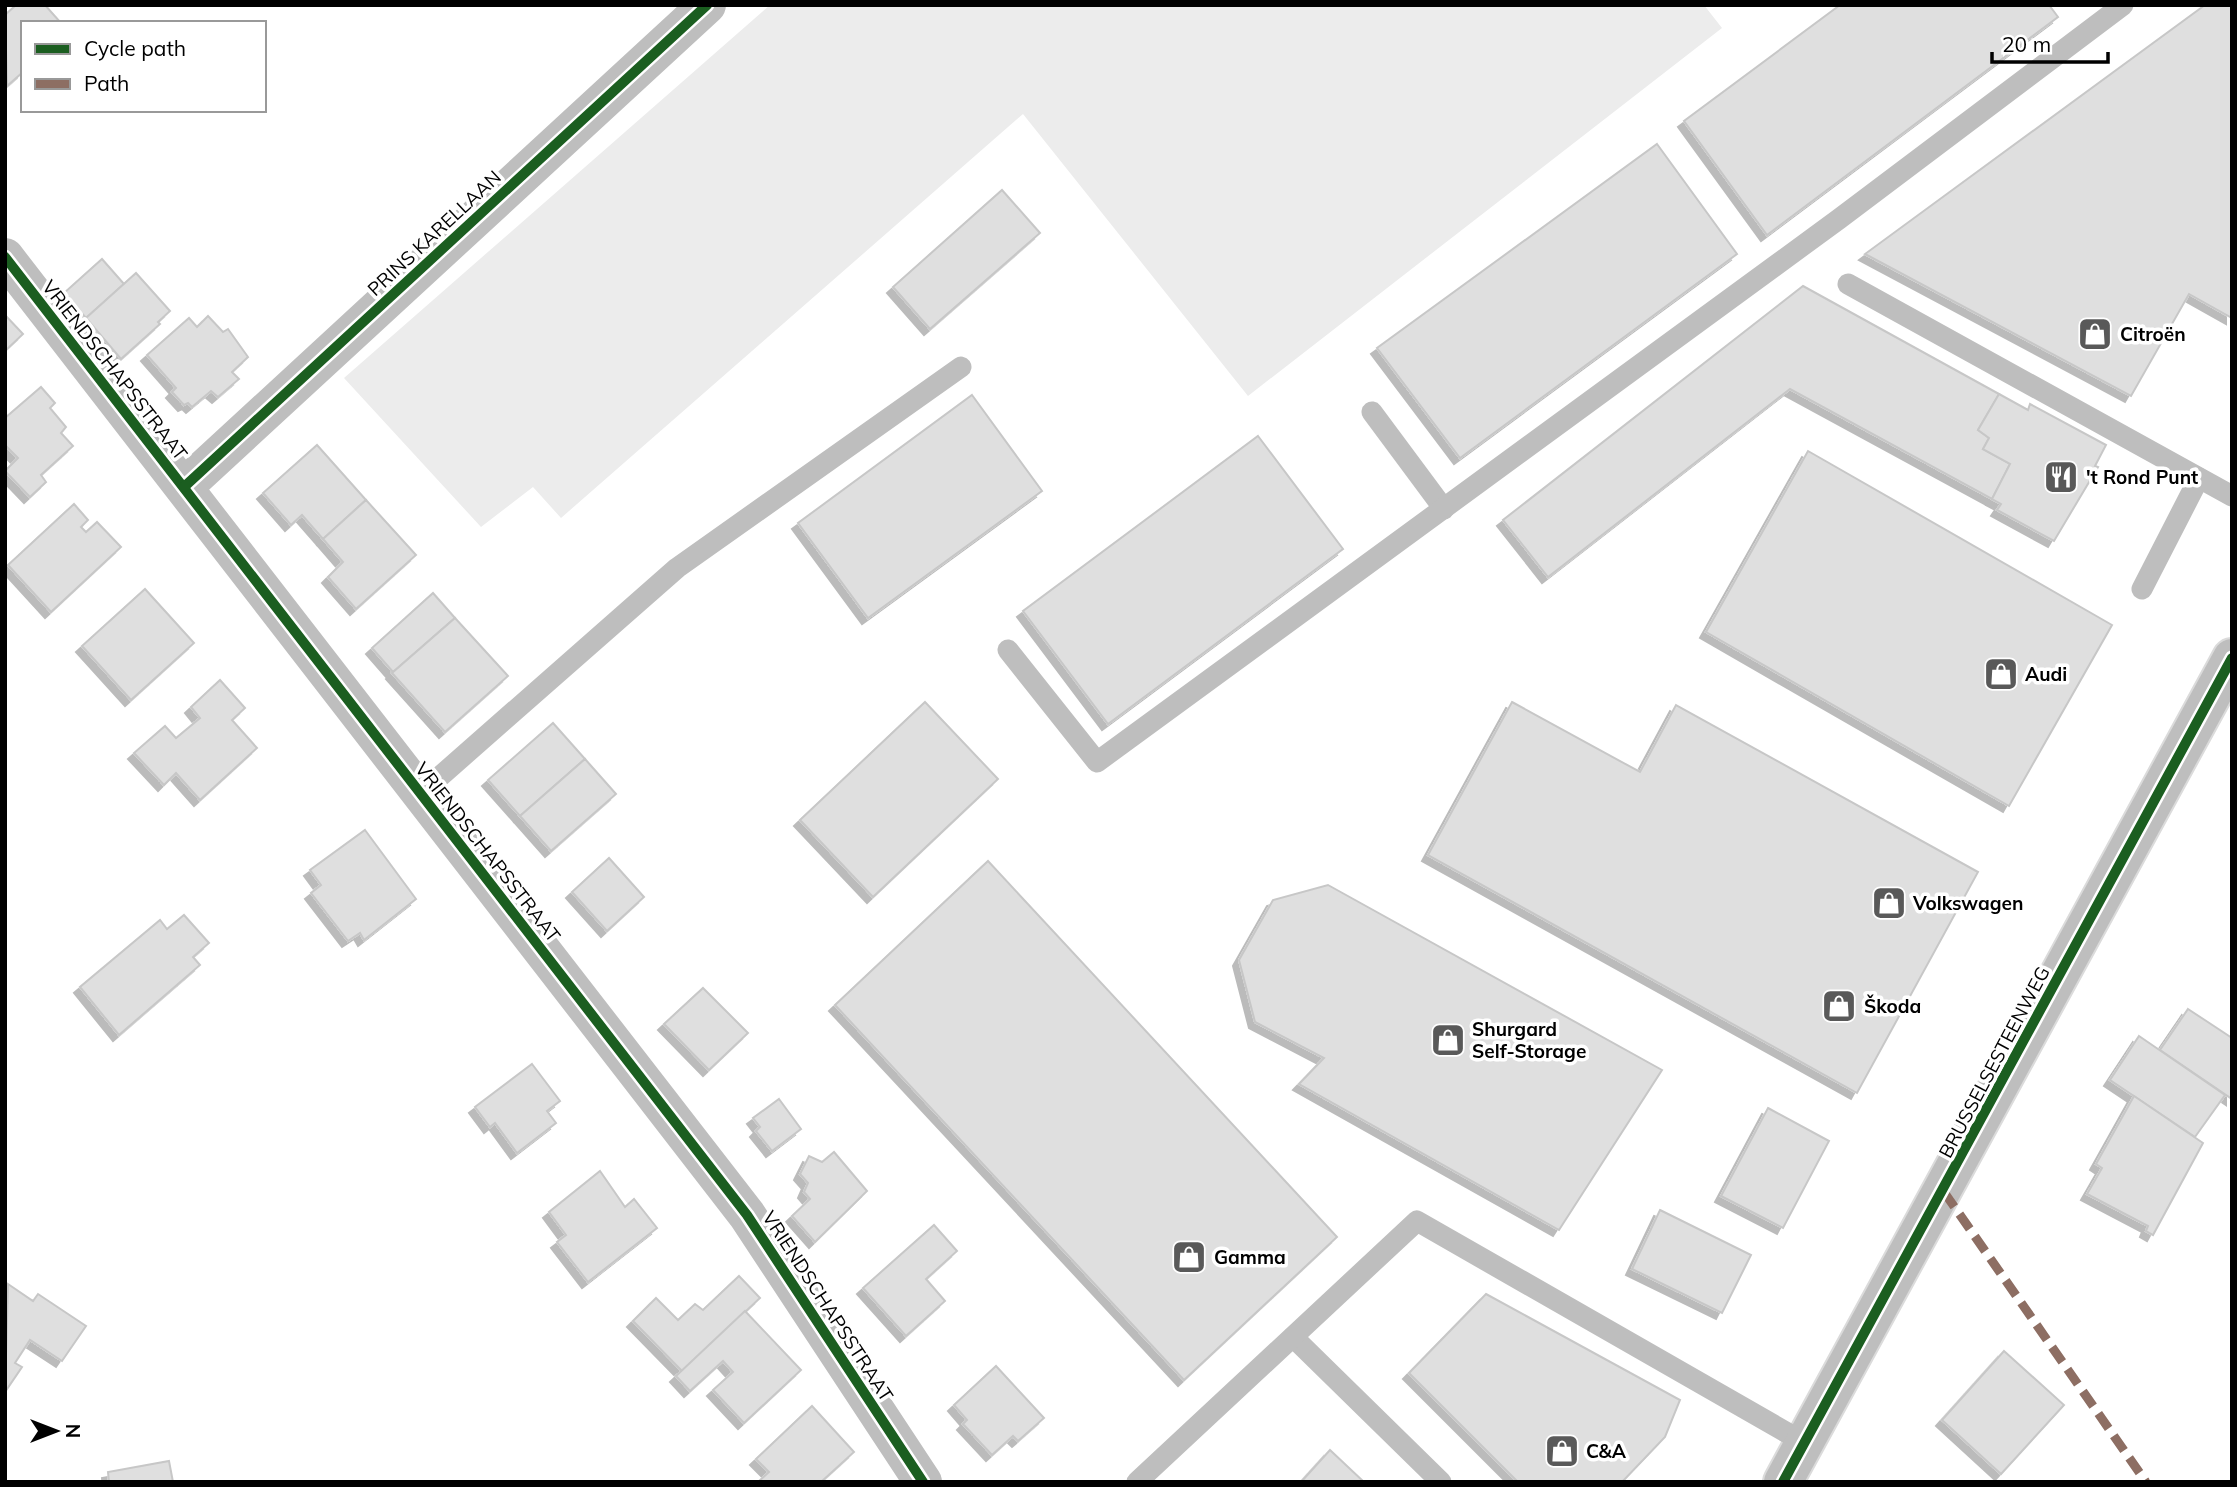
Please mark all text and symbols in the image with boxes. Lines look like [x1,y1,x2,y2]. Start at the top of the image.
legend [21,21,266,112]
scale bar [1992,21,2108,65]
text: 20 m [2002,31,2051,57]
text: Cycle path [84,35,186,61]
text: Path [84,70,129,96]
street label: PRINS KARELLAAN [362,165,506,301]
street label: VRIENDSCHAPSSTRAAT [37,275,193,465]
shop icon: Citroën [2076,315,2114,353]
place label: Citroën [2120,322,2186,346]
restaurant icon: 't Rond Punt [2042,458,2080,496]
place label: 't Rond Punt [2086,465,2198,489]
shop icon: Audi [1982,655,2020,693]
place label: Audi [2025,662,2067,686]
street label: VRIENDSCHAPSSTRAAT [410,757,566,947]
shop icon: Volkswagen [1870,884,1908,922]
place label: Volkswagen [1912,891,2023,915]
street label: BRUSSELSESTEENWEG [1933,962,2055,1162]
shop icon: Škoda [1820,987,1858,1025]
place label: Škoda [1864,994,1921,1018]
place label: Shurgard Self-Storage [1472,1017,1586,1063]
shop icon: Shurgard Self-Storage [1429,1021,1467,1059]
street label: VRIENDSCHAPSSTRAAT [757,1206,899,1406]
shop icon: Gamma [1170,1238,1208,1276]
place label: Gamma [1214,1245,1286,1269]
north arrow [21,1396,91,1466]
text: N [61,1424,85,1438]
shop icon: C&A [1543,1432,1581,1470]
place label: C&A [1586,1439,1627,1463]

